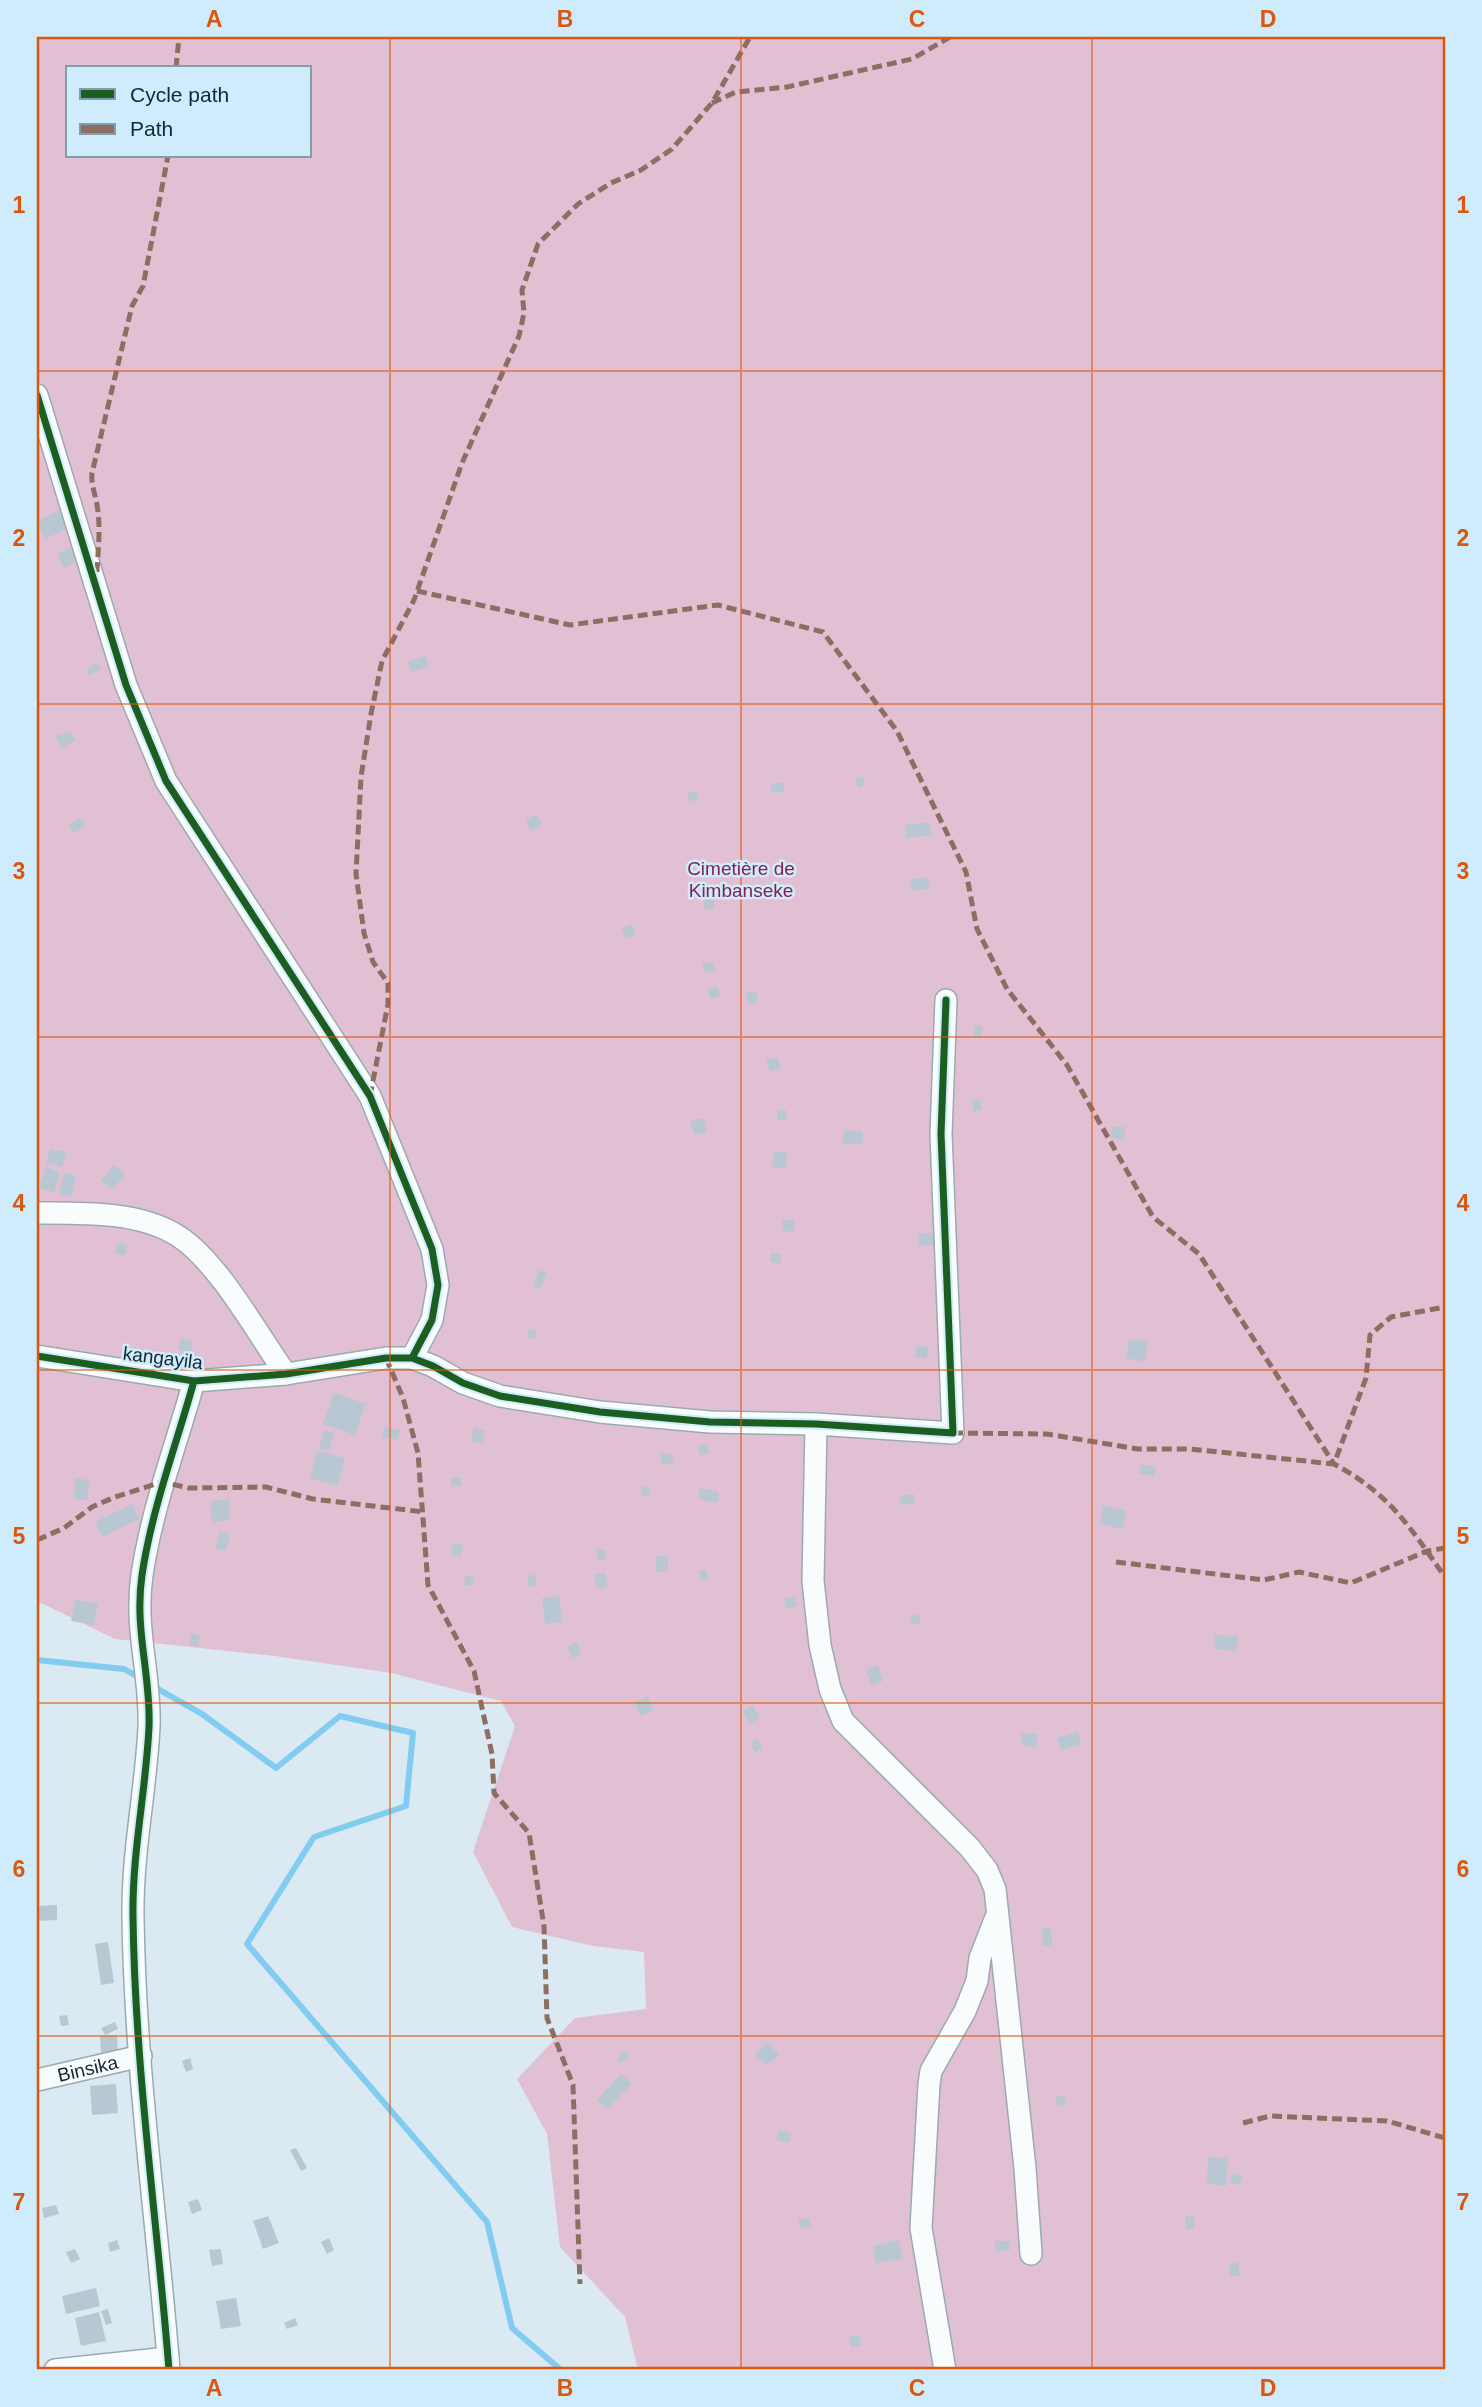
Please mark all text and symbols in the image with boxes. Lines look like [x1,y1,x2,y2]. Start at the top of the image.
text: A [206,6,222,32]
text: B [557,6,573,32]
text: C [909,6,925,32]
text: D [1260,6,1276,32]
legend [66,66,312,158]
text: Cycle path [130,83,229,106]
text: Path [130,117,173,140]
text: 1 [13,192,26,218]
text: 1 [1457,192,1470,218]
text: 2 [13,525,25,551]
text: 2 [1457,525,1469,551]
text: 3 [13,858,25,884]
park label: Cimetière de Kimbanseke [687,858,795,901]
text: 3 [1457,858,1469,884]
text: 4 [13,1190,26,1216]
text: 4 [1457,1190,1470,1216]
street label: kangayila [122,1343,205,1373]
text: 5 [13,1523,26,1549]
text: 5 [1457,1523,1470,1549]
text: 6 [13,1856,25,1882]
text: 6 [1457,1856,1469,1882]
street label: Binsika [55,2051,120,2085]
text: 7 [13,2189,25,2215]
text: 7 [1457,2189,1469,2215]
text: A [206,2375,222,2401]
text: B [557,2375,573,2401]
text: C [909,2375,925,2401]
text: D [1260,2375,1276,2401]

